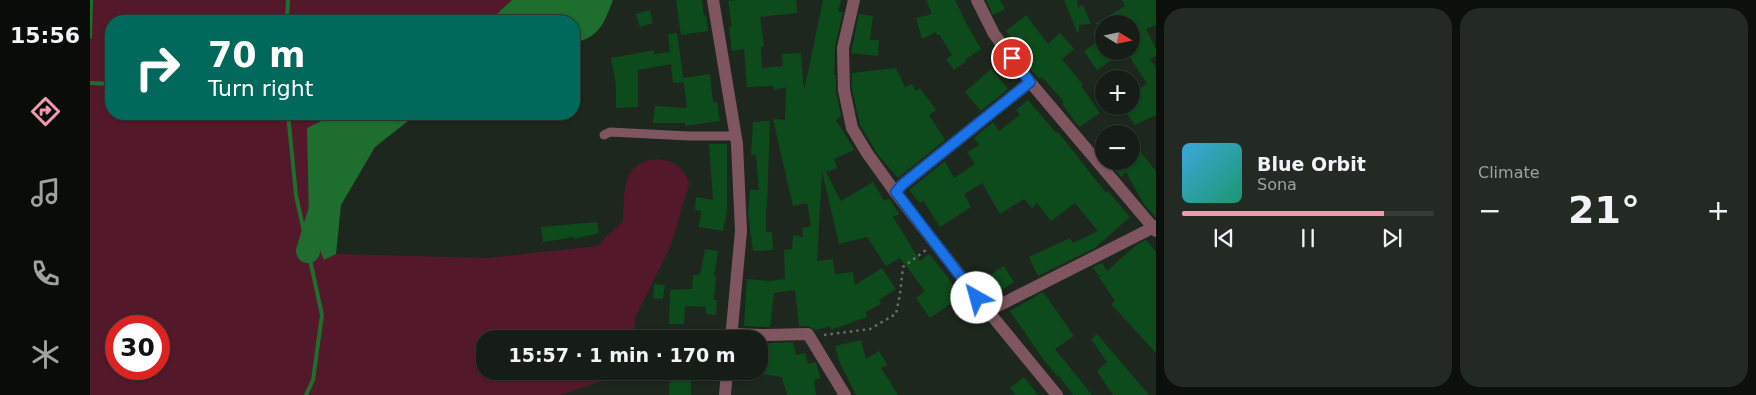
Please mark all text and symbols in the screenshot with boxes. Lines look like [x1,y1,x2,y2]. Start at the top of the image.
north arrow [1095,15,1140,60]
map controls [1095,15,1140,170]
text: 15:56 [10,23,80,48]
icon: right [125,35,190,100]
text: 70 m [208,35,305,75]
pin [991,37,1033,79]
icon: arrive [998,44,1026,72]
button: + [1095,70,1140,115]
text: Turn right [208,76,313,101]
icon: directions [28,94,63,129]
button: − [1095,125,1140,170]
text: Blue Orbit [1257,153,1366,175]
text: Climate [1478,163,1540,182]
icon: music [28,175,63,210]
text: Sona [1257,175,1297,194]
text: 21° [1568,188,1640,232]
text: − [1478,194,1501,227]
text: + [1707,194,1730,227]
icon: previous [1210,224,1238,252]
icon: pause [1294,224,1322,252]
icon: next [1378,224,1406,252]
icon: phone [28,256,63,291]
position arrow [950,271,1002,323]
speed limit sign: 30 [105,315,170,380]
icon: climate [28,337,63,372]
text: 15:57 · 1 min · 170 m [508,344,736,366]

